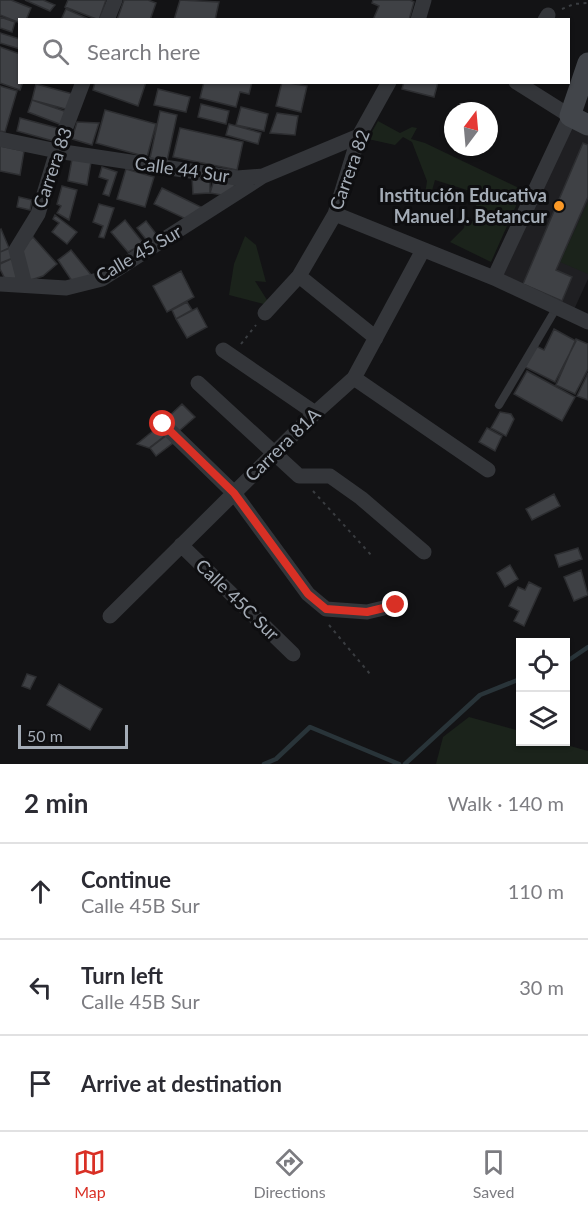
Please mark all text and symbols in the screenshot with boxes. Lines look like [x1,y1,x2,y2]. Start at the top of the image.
search box [18,18,570,84]
icon: search [39,35,72,68]
text: Search here [87,38,200,65]
north arrow [444,102,498,156]
street label: Carrera 83 [28,124,76,211]
street label: Carrera 82 [324,126,374,213]
street label: Calle 44 Sur [133,151,231,187]
place label: Institución Educativa Manuel J. Betancur [379,184,547,227]
marker: Institución Educativa Manuel J. Betancur [552,199,566,213]
street label: Calle 45 Sur [92,220,186,286]
street label: Carrera 81A [240,402,325,486]
route start [149,410,175,436]
street label: Calle 45C Sur [191,554,284,645]
route end [382,591,408,617]
map controls [516,638,570,746]
button: locate [516,638,570,692]
button: layers [516,692,570,746]
scale bar [18,722,128,750]
text: 50 m [27,726,63,745]
text: 2 min [24,787,88,819]
text: Walk · 140 m [448,791,564,815]
text: Continue [81,866,171,893]
icon: ahead [24,875,57,908]
text: 110 m [508,879,564,903]
text: Calle 45B Sur [81,893,200,917]
text: Turn left [81,962,163,989]
icon: left [24,971,57,1004]
text: 30 m [519,975,564,999]
text: Calle 45B Sur [81,989,200,1013]
icon: arrive [24,1067,57,1100]
text: Arrive at destination [81,1070,282,1097]
tab: Map [73,1146,106,1201]
tab: Directions [253,1146,326,1201]
tab: Saved [473,1146,514,1201]

